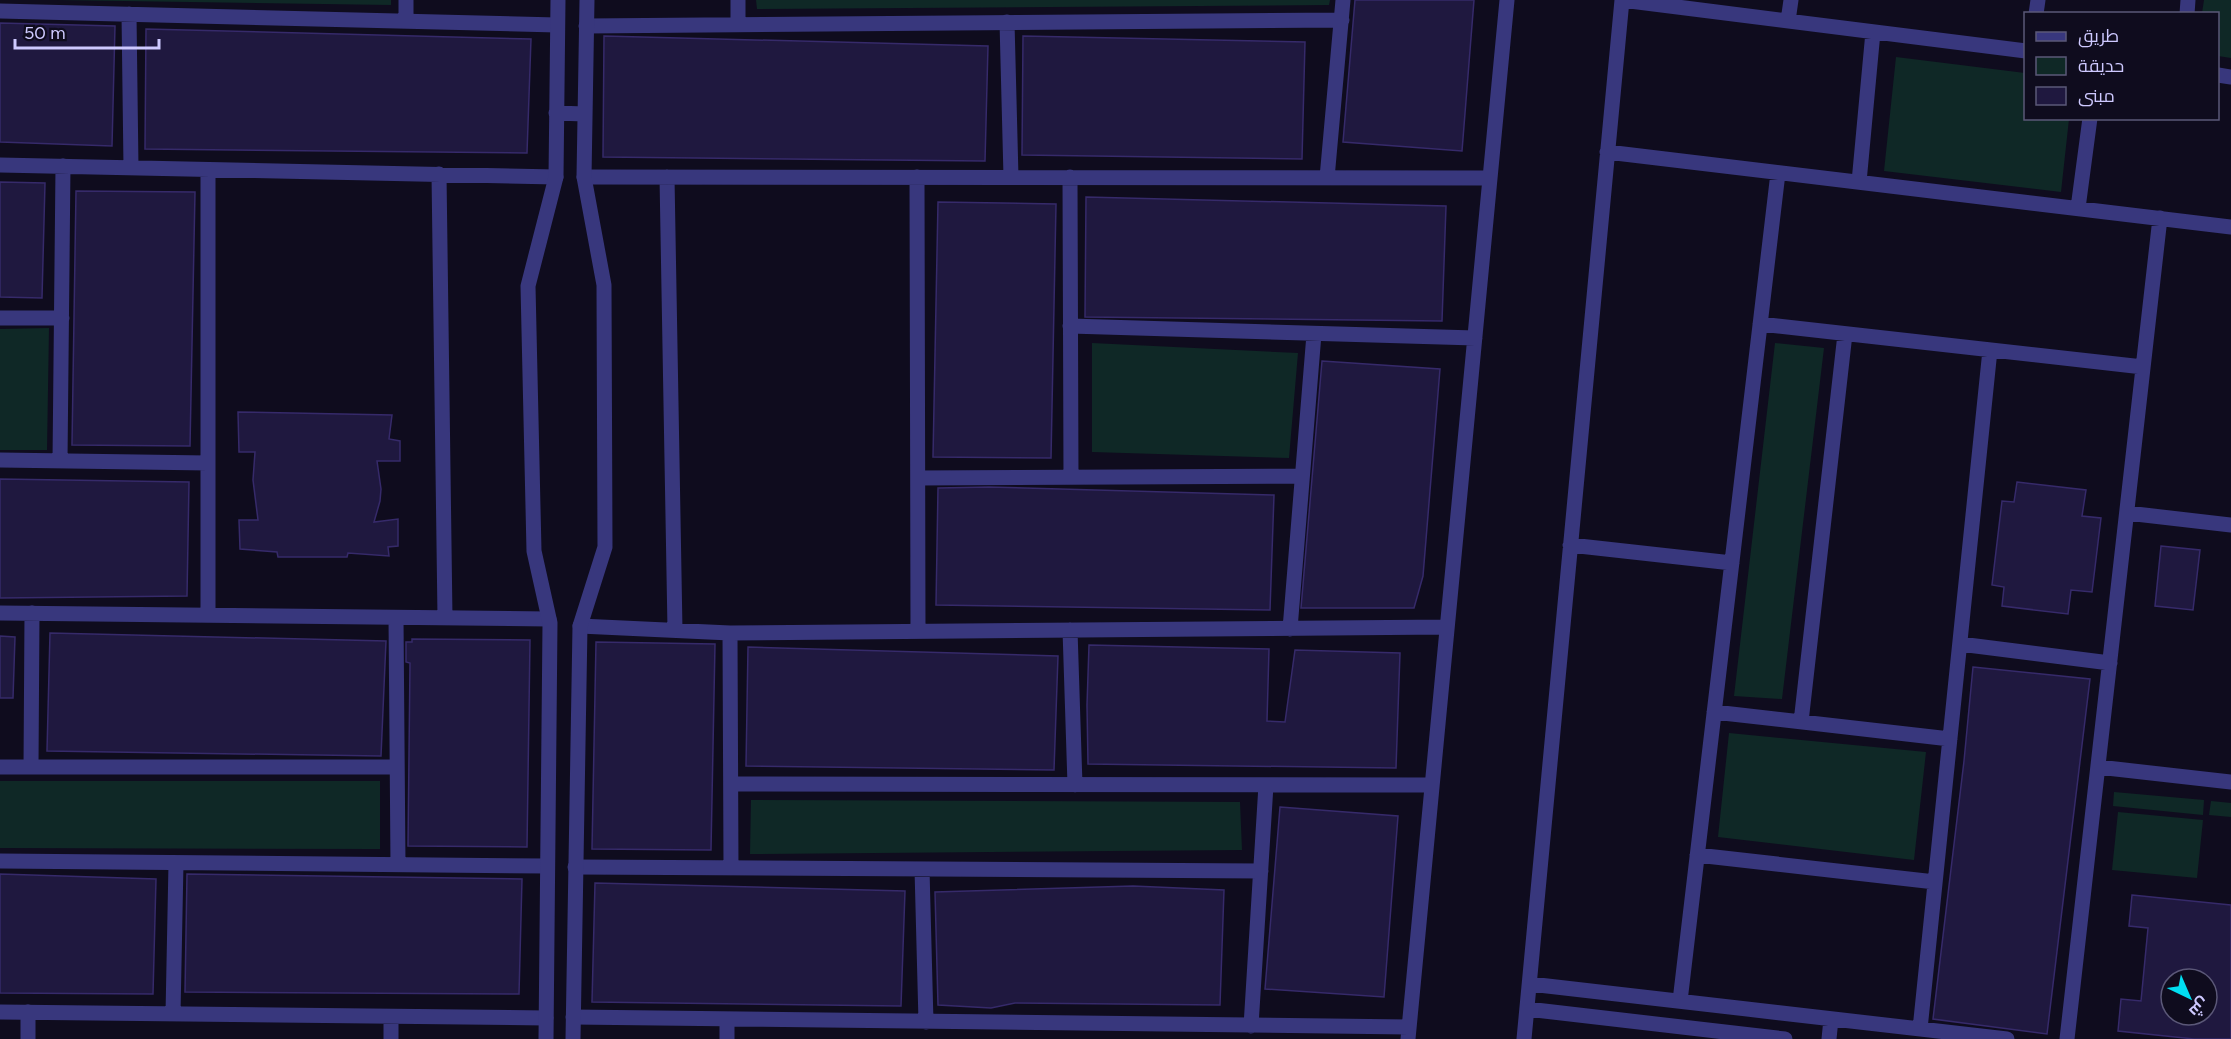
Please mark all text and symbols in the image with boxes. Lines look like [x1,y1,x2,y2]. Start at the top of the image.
scale bar [15,12,159,50]
legend [2024,12,2219,120]
text: 50 m [24,22,66,44]
text: طريق [2078,25,2119,48]
text: حديقة [2078,55,2124,77]
text: مبنى [2078,85,2115,107]
north arrow [2159,967,2219,1027]
text: ش [2185,993,2213,1021]

